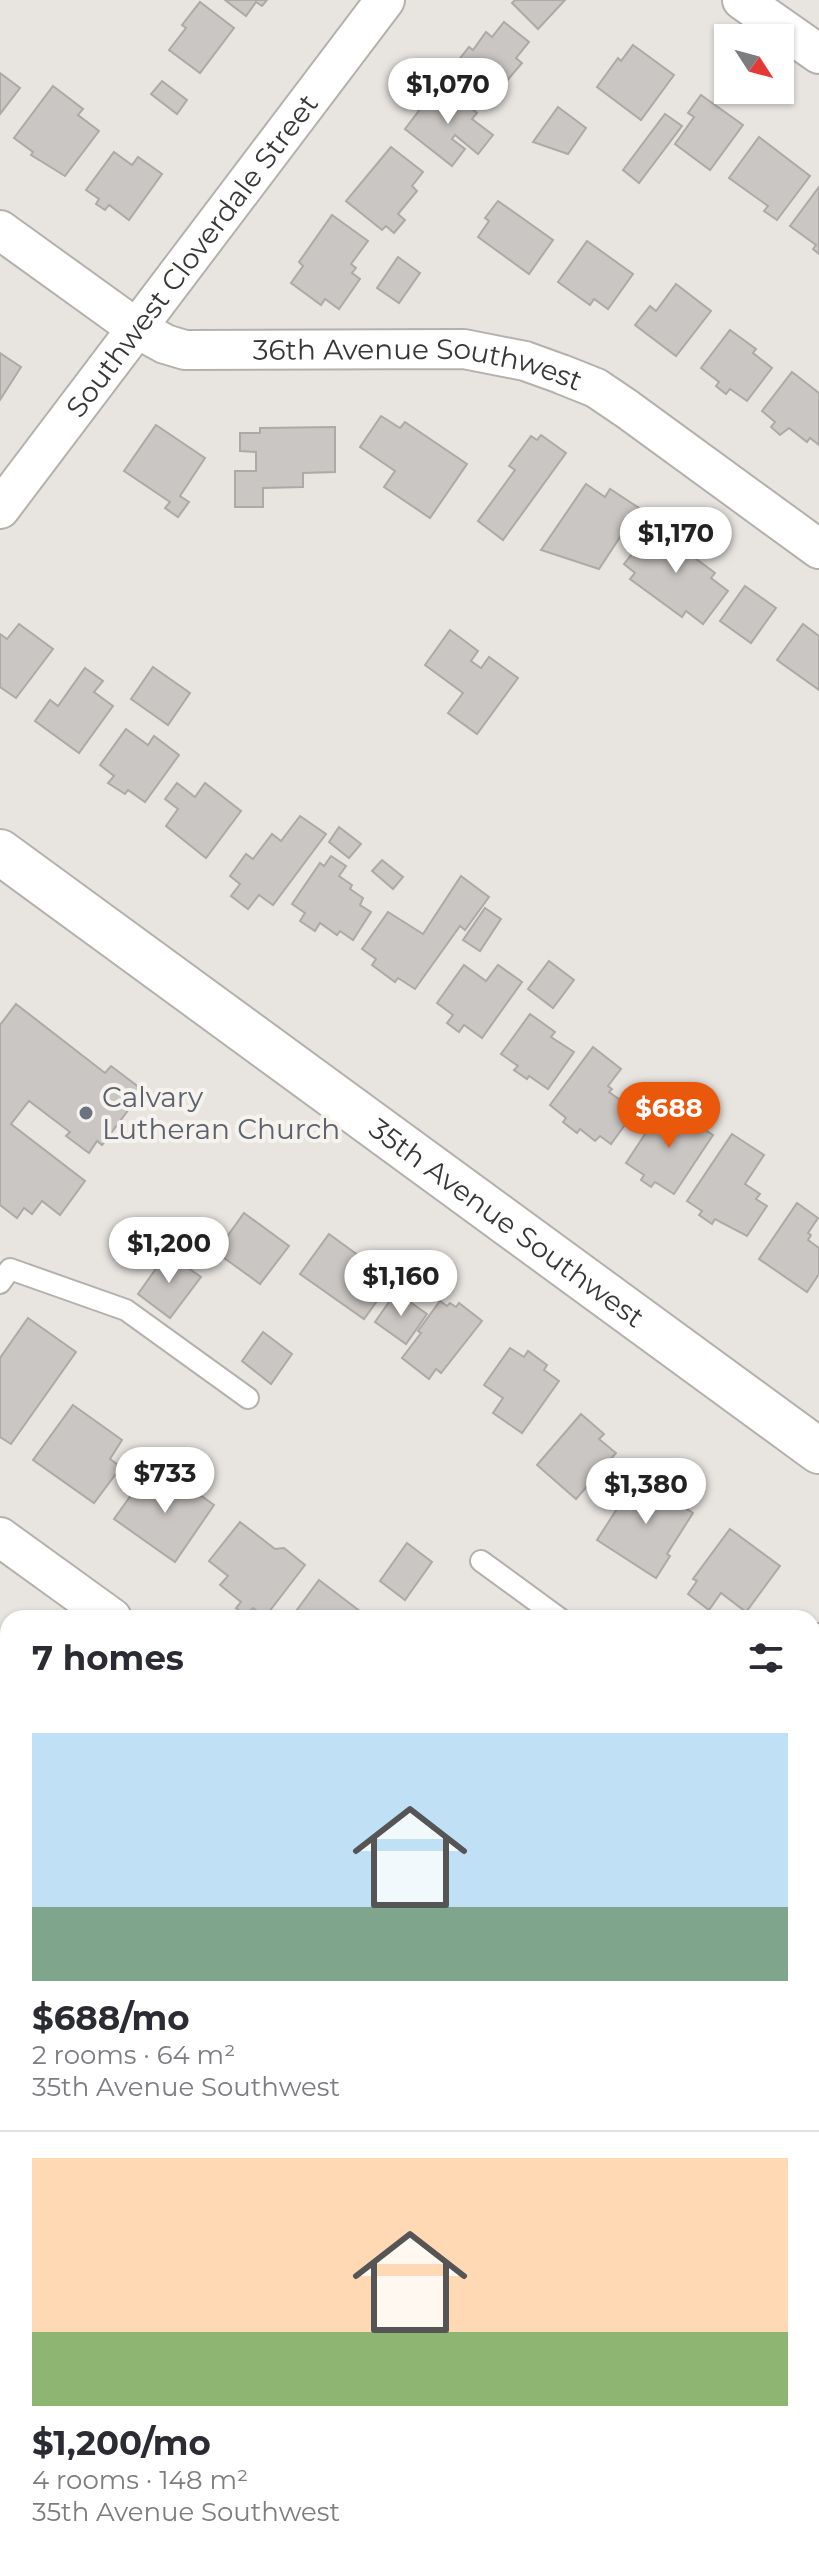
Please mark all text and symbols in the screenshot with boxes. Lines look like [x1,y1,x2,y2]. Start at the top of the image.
north arrow [714,24,794,104]
map controls [714,24,794,104]
pin: $1,070 [383,58,513,126]
text: $1,070 [406,68,490,100]
street label: Southwest Cloverdale Street [59,87,325,424]
street label: 36th Avenue Southwest [253,332,587,398]
pin: $1,170 [611,507,741,575]
text: $1,170 [638,517,714,549]
place label: Calvary Lutheran Church [102,1080,340,1146]
pin: $688 [622,1082,716,1150]
text: $688 [635,1092,703,1124]
marker: Calvary Lutheran Church [77,1104,95,1122]
street label: 35th Avenue Southwest [363,1111,651,1334]
pin: $1,200 [104,1217,234,1285]
text: $1,200 [127,1227,211,1259]
pin: $1,160 [336,1250,466,1318]
text: $1,160 [362,1260,440,1292]
pin: $733 [118,1447,212,1515]
text: $733 [134,1457,196,1489]
pin: $1,380 [581,1458,711,1526]
text: $1,380 [604,1468,688,1500]
icon: filters [744,1636,788,1680]
text: 7 homes [32,1637,184,1679]
icon: home [338,1785,482,1929]
text: $688/mo [32,1997,189,2039]
text: 2 rooms · 64 m² [32,2039,235,2071]
text: 35th Avenue Southwest [32,2071,340,2103]
icon: home [338,2210,482,2354]
text: $1,200/mo [32,2422,211,2464]
text: 4 rooms · 148 m² [32,2464,248,2496]
text: 35th Avenue Southwest [32,2496,340,2528]

